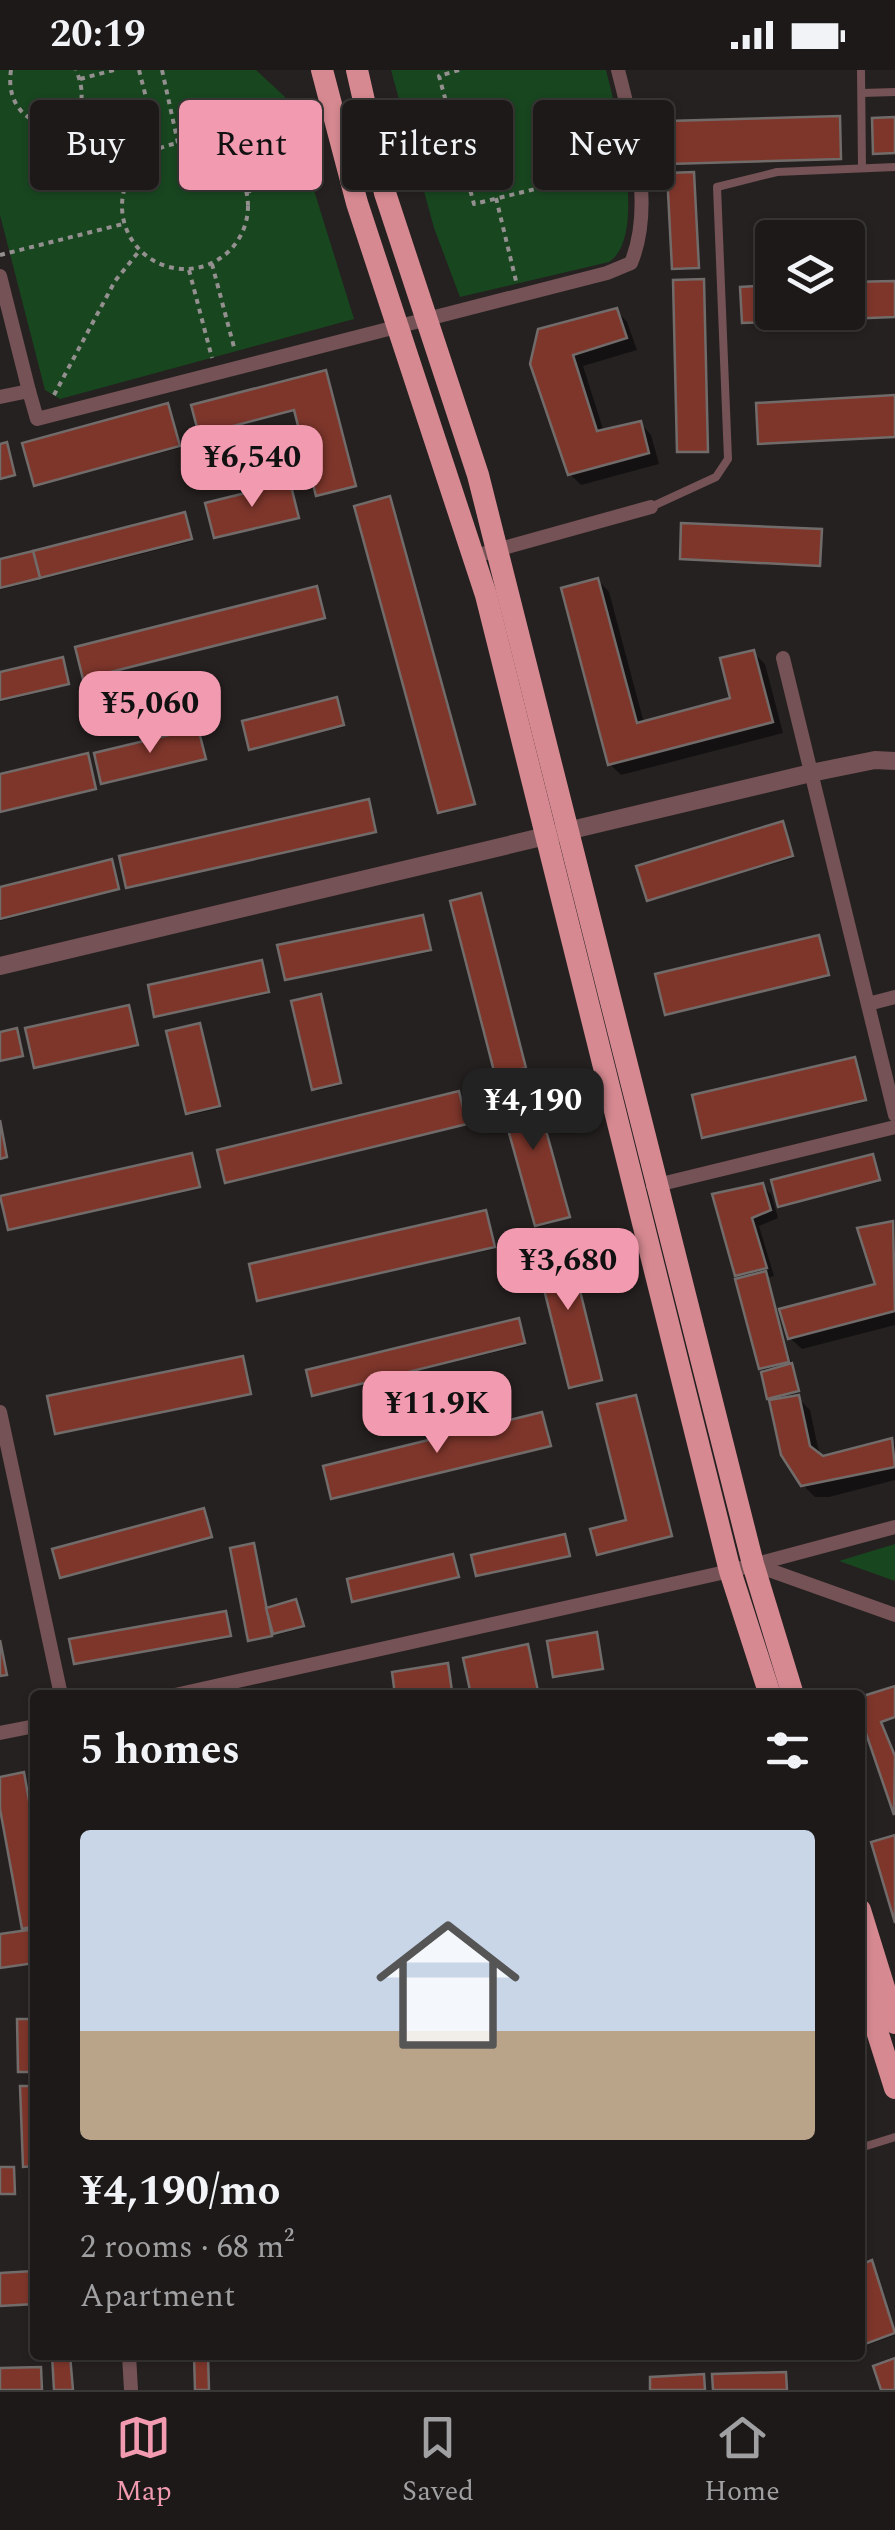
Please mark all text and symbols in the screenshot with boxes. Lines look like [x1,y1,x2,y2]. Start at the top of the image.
text: 20:19 [50,6,145,64]
chip: Buy [30,100,159,190]
chip: Rent [179,100,322,190]
chip: Filters [342,100,513,190]
chip: New [533,100,674,190]
map controls [755,220,865,330]
button: layers [755,220,865,330]
pin: ¥6,540 [171,425,333,510]
text: ¥6,540 [203,433,301,482]
pin: ¥5,060 [69,671,231,756]
text: ¥5,060 [101,679,199,728]
pin: ¥4,190 [452,1068,614,1153]
text: ¥4,190 [484,1076,582,1125]
pin: ¥3,680 [487,1228,649,1313]
text: ¥3,680 [519,1236,617,1285]
pin: ¥11.9K [356,1371,518,1456]
text: ¥11.9K [384,1379,490,1428]
text: 5 homes [80,1719,240,1782]
icon: filters [760,1723,815,1778]
icon: home [358,1895,538,2075]
text: ¥4,190/mo [80,2160,280,2223]
text: 2 rooms · 68 m² [80,2223,294,2272]
text: Apartment [80,2272,235,2321]
tab: Map [115,2410,172,2513]
tab: Saved [402,2410,474,2513]
tab: Home [704,2410,780,2513]

